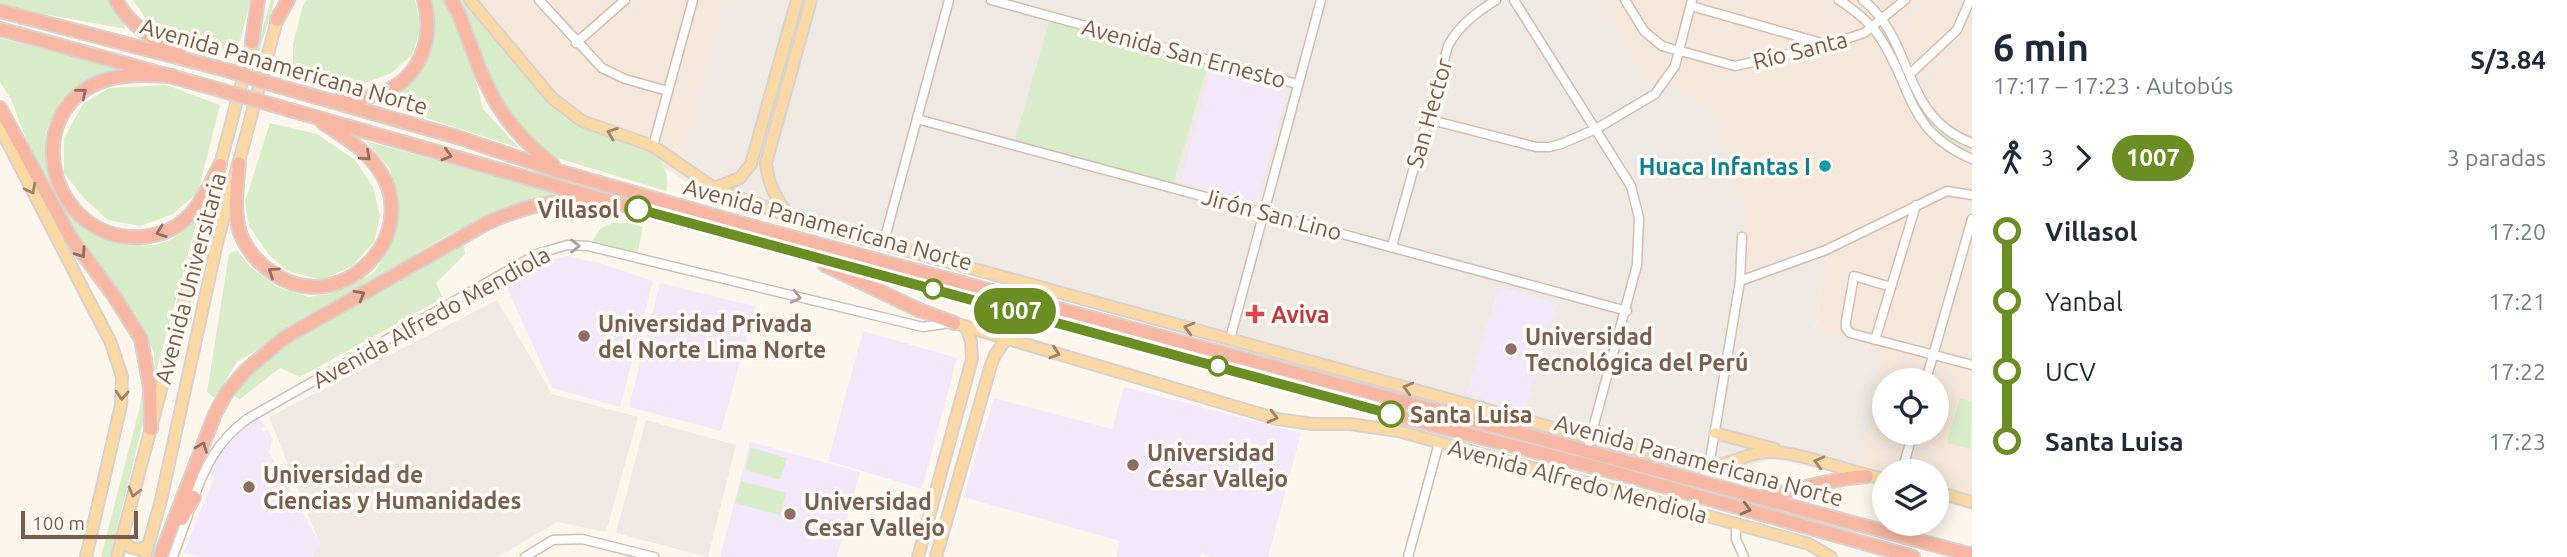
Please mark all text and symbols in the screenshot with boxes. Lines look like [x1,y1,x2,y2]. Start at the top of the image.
street label: Avenida Panamericana Norte [137,13,431,119]
street label: Avenida San Ernesto [1079,14,1289,92]
street label: Río Santa [1750,26,1850,74]
text: 6 min [1993,26,2089,68]
text: S/3.84 [2470,45,2546,74]
street label: San Hector [1401,55,1457,171]
text: 17:17 – 17:23 · Autobús [1993,73,2233,98]
one-way arrow [75,89,87,102]
one-way arrow [607,127,619,141]
icon: walk [1993,139,2031,177]
icon: forward [2064,139,2102,177]
text: 1007 [2126,144,2180,171]
text: 3 [2041,145,2054,170]
text: 3 paradas [2447,145,2546,170]
one-way arrow [358,147,371,160]
one-way arrow [440,147,452,161]
place label: Huaca Infantas I [1639,154,1811,179]
marker: Huaca Infantas I [1817,158,1833,174]
street label: Avenida Universitaria [150,170,230,386]
street label: Avenida Panamericana Norte [681,173,975,275]
one-way arrow [22,182,36,195]
street label: Jirón San Lino [1199,183,1345,245]
marker: Villasol [625,196,651,222]
place label: Villasol [537,197,619,222]
text: Villasol [2045,217,2137,246]
text: 17:20 [2488,219,2546,244]
one-way arrow [155,224,167,238]
one-way arrow [570,238,581,254]
street label: Avenida Alfredo Mendiola [308,241,554,393]
one-way arrow [73,245,85,258]
one-way arrow [268,268,281,280]
unlabelled marker [923,279,943,299]
text: Yanbal [2045,287,2123,316]
line badge: 1007 [966,288,1064,334]
one-way arrow [790,289,802,303]
text: 17:21 [2488,289,2546,314]
one-way arrow [353,290,366,303]
text: 1007 [988,297,1042,324]
place label: Aviva [1271,302,1330,327]
marker: Aviva [1245,304,1265,324]
place label: Universidad Privada del Norte Lima Norte [598,311,826,362]
one-way arrow [1183,322,1195,337]
place label: Universidad Tecnológica del Perú [1525,324,1748,375]
marker: Universidad Privada del Norte Lima Norte [576,328,592,344]
marker: Universidad Tecnológica del Perú [1503,341,1519,357]
one-way arrow [1048,345,1060,360]
unlabelled marker [1208,356,1228,376]
text: UCV [2045,357,2096,386]
text: 17:22 [2488,359,2546,384]
map controls [1872,368,1949,536]
button: locate [1872,368,1949,445]
one-way arrow [1403,382,1415,396]
one-way arrow [114,390,129,401]
marker: Santa Luisa [1378,401,1404,427]
place label: Santa Luisa [1410,402,1533,427]
one-way arrow [1267,409,1279,423]
street label: Avenida Panamericana Norte [1552,409,1846,511]
text: Santa Luisa [2045,427,2184,456]
text: 17:23 [2488,429,2546,454]
street label: Avenida Alfredo Mendiola [1446,434,1710,528]
place label: Universidad César Vallejo [1147,440,1288,491]
one-way arrow [193,442,207,454]
one-way arrow [1813,456,1825,471]
marker: Universidad César Vallejo [1125,457,1141,473]
button: layers [1872,459,1949,536]
place label: Universidad de Ciencias y Humanidades [263,462,521,513]
marker: Universidad de Ciencias y Humanidades [241,479,257,495]
one-way arrow [128,485,142,497]
place label: Universidad Cesar Vallejo [804,489,945,540]
one-way arrow [1740,501,1752,516]
marker: Universidad Cesar Vallejo [782,506,798,522]
scale bar [21,508,138,540]
text: 100 m [32,512,85,534]

